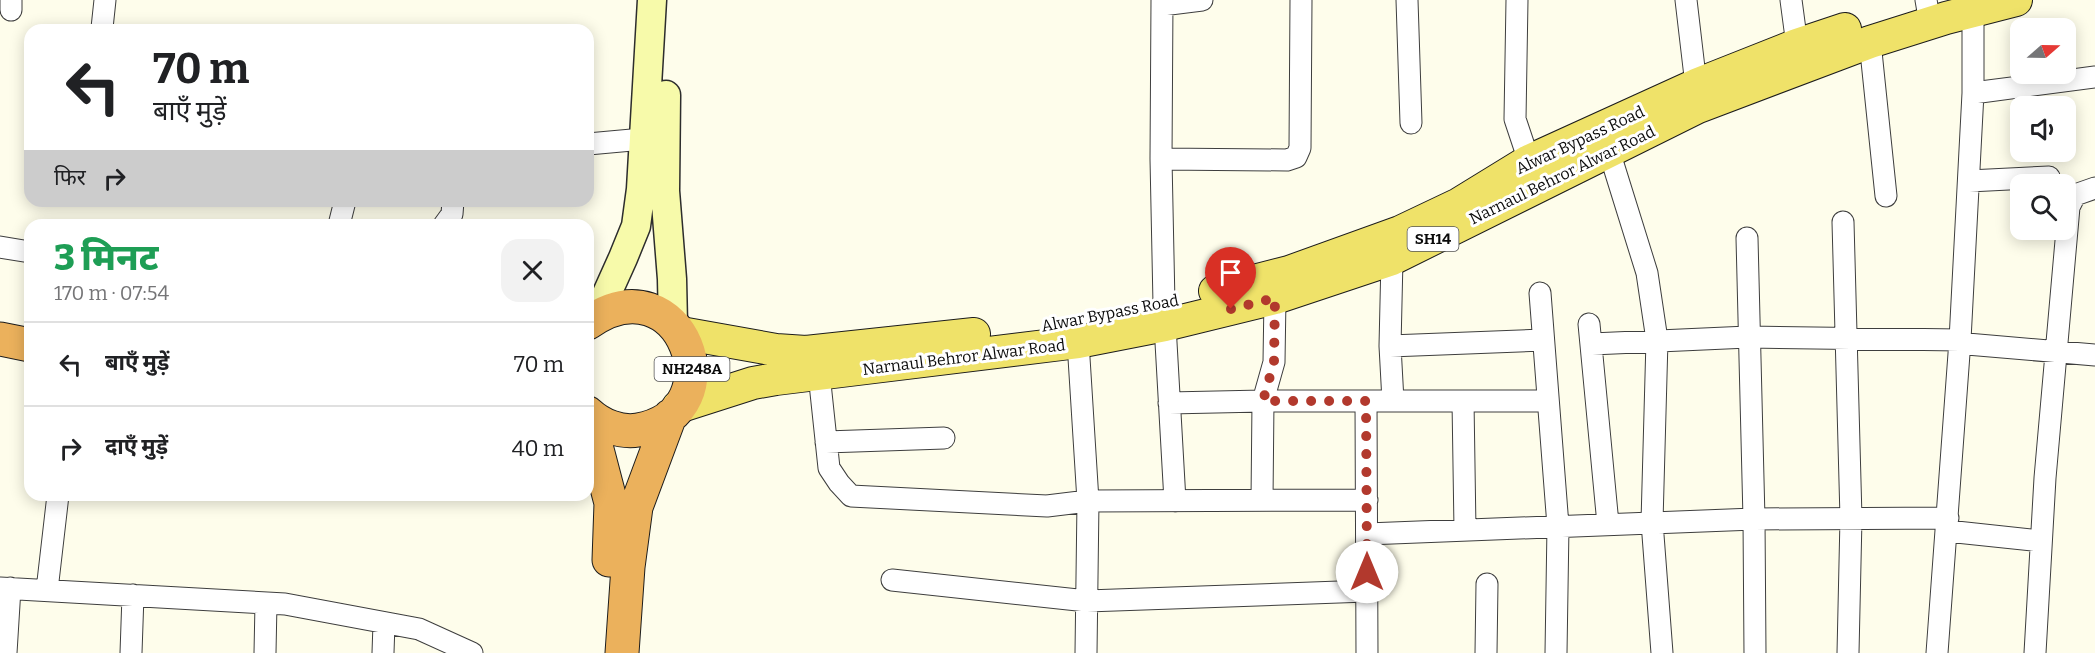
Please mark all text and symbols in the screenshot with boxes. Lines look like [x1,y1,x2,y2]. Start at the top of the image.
north arrow [2010,18,2076,84]
map controls [2010,18,2076,240]
text: 70 m [153,44,249,94]
icon: left [54,48,132,126]
text: बाएँ मुड़ें [153,95,226,127]
button: sound [2010,96,2076,162]
street label: Alwar Bypass Road [1513,102,1648,178]
street label: Narnaul Behror Alwar Road [1466,121,1658,228]
icon: right [98,162,131,195]
text: फिर [54,164,86,191]
button: search [2010,174,2076,240]
road number: SH14 [1408,227,1458,251]
text: 3 मिनट [54,236,158,280]
button: close [501,239,564,302]
pin [1205,247,1256,309]
icon: arrive [1214,256,1247,289]
text: 170 m · 07:54 [54,281,169,305]
street label: Alwar Bypass Road [1040,290,1181,336]
street label: Narnaul Behror Alwar Road [862,335,1067,379]
icon: left [54,348,87,381]
text: बाएँ मुड़ें [105,349,169,376]
text: 70 m [514,351,564,378]
road number: NH248A [654,357,730,381]
icon: right [54,432,87,465]
text: दाएँ मुड़ें [105,433,168,460]
text: 40 m [512,435,564,462]
position arrow [1335,540,1399,604]

